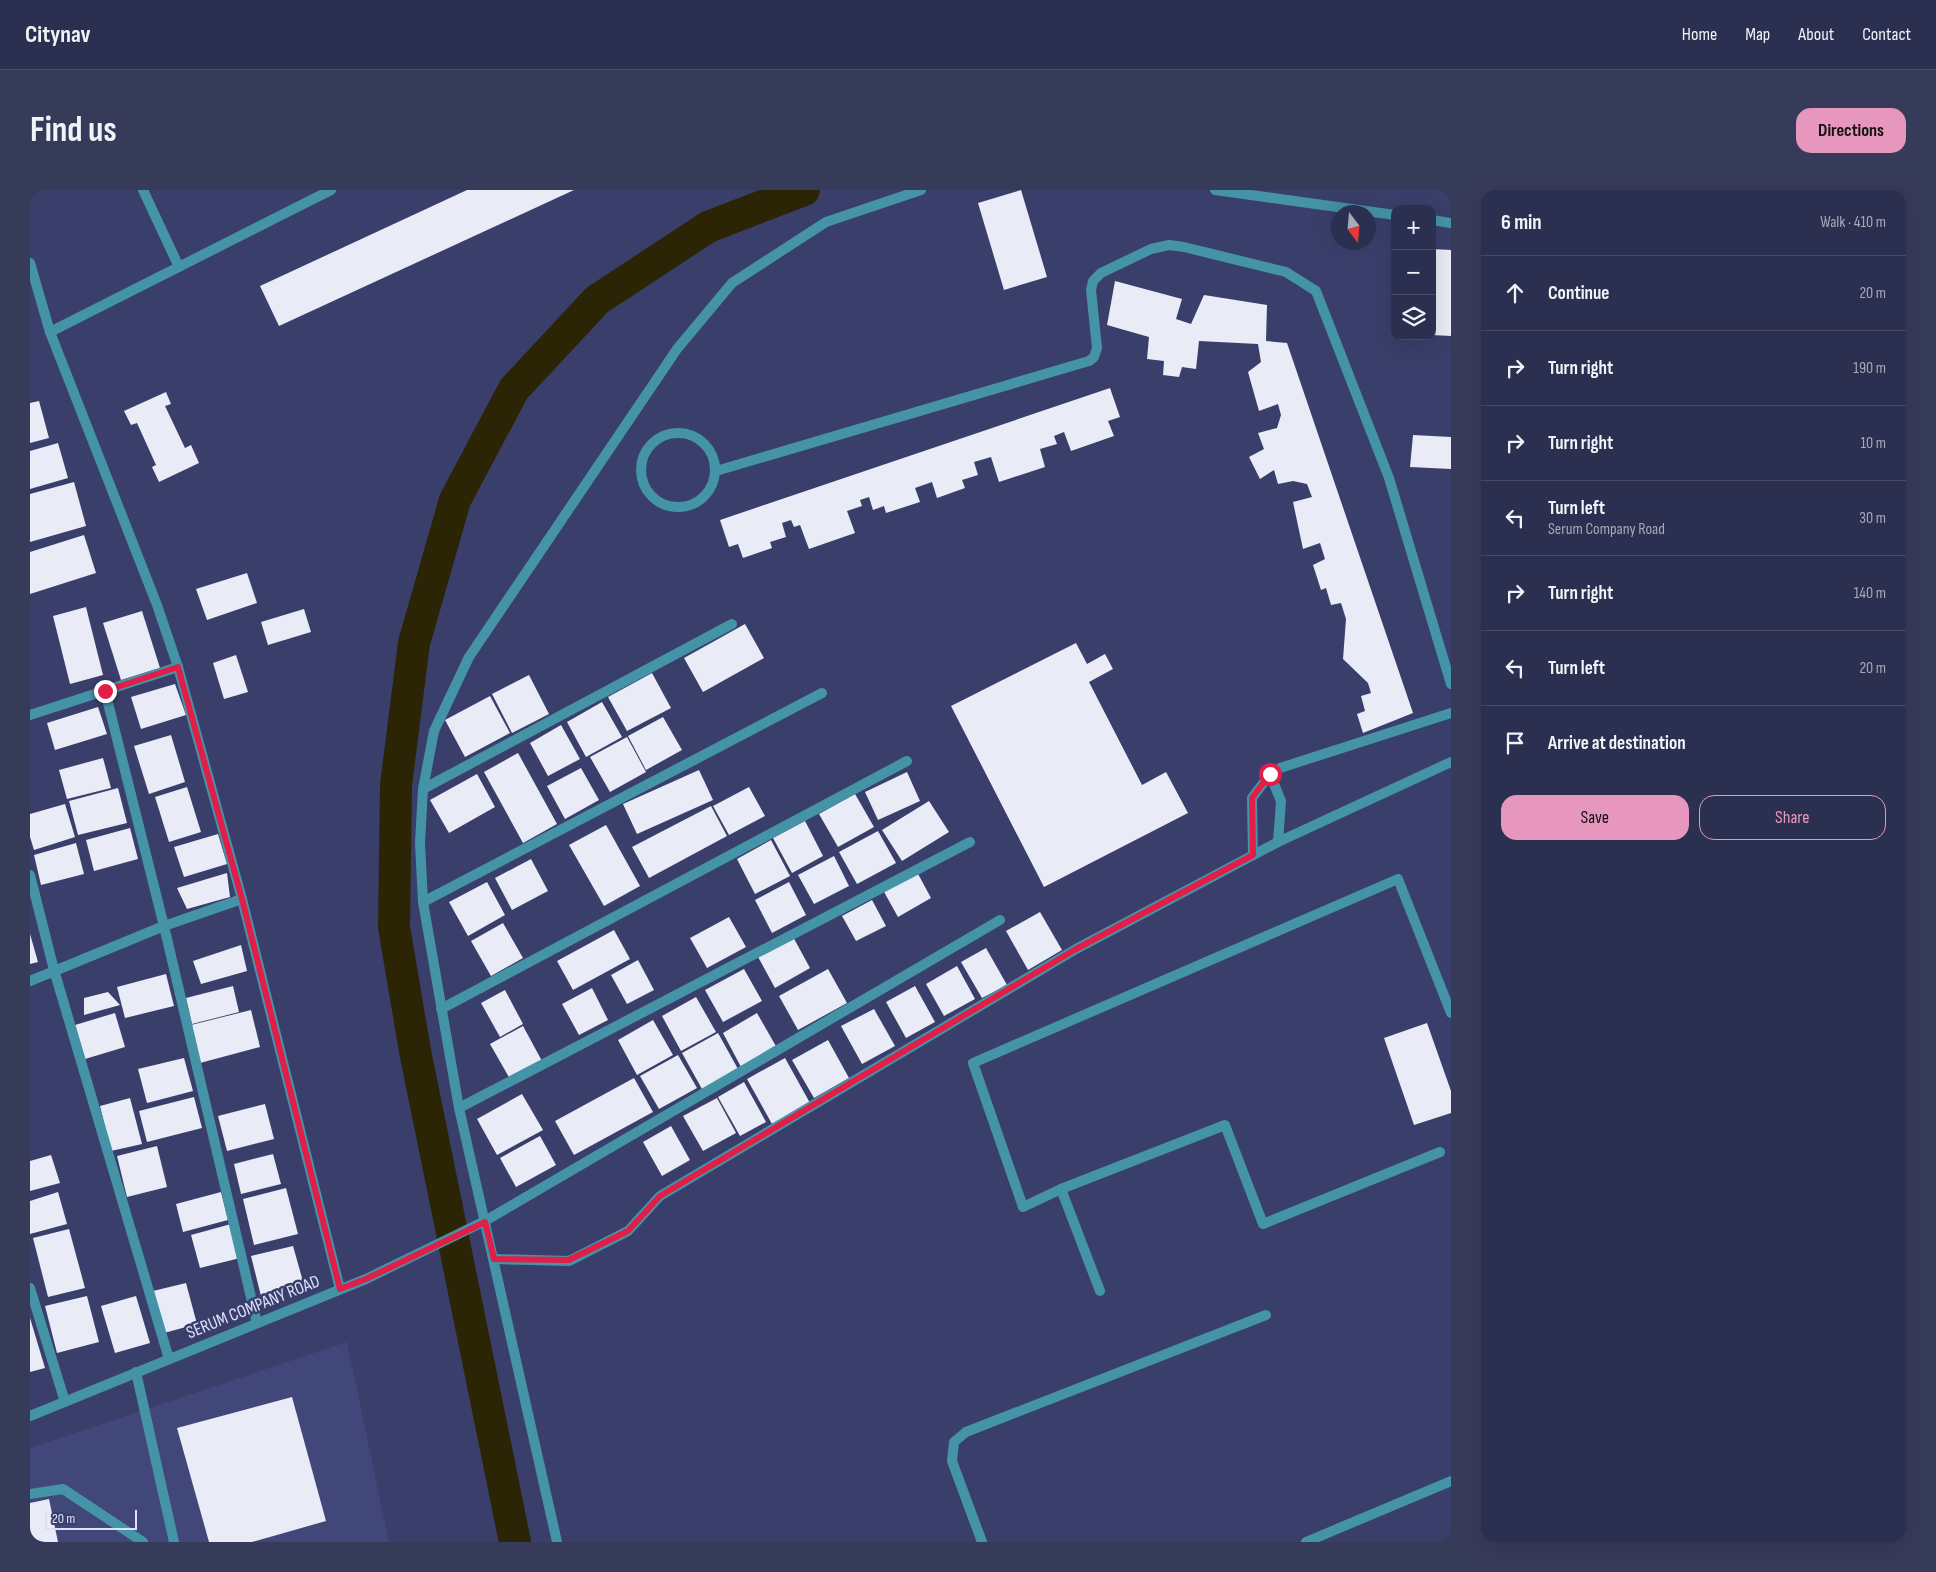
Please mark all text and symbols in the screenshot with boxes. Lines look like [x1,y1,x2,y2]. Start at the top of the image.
text: Citynav [25,20,91,49]
text: Home [1682,24,1717,45]
text: Map [1745,24,1770,45]
text: About [1798,24,1834,45]
text: Contact [1862,24,1911,45]
button: Directions [1796,108,1906,153]
text: Find us [30,109,117,152]
north arrow [1331,205,1376,250]
map controls [1391,205,1436,340]
button: + [1391,205,1436,250]
text: 6 min [1501,210,1542,235]
text: Walk · 410 m [1820,213,1886,232]
button: − [1391,250,1436,295]
icon: ahead [1501,279,1529,307]
text: Continue [1548,282,1609,305]
text: 20 m [1859,284,1886,303]
button: layers [1391,295,1436,340]
icon: right [1501,354,1529,382]
text: Turn right [1548,357,1613,380]
text: 190 m [1853,359,1886,378]
icon: right [1501,429,1529,457]
text: Turn right [1548,432,1613,455]
text: 10 m [1860,434,1886,453]
text: Turn left [1548,497,1605,520]
icon: left [1501,504,1529,532]
text: 30 m [1859,509,1886,528]
text: Serum Company Road [1548,520,1665,539]
icon: right [1501,579,1529,607]
text: Turn right [1548,582,1613,605]
text: 140 m [1854,584,1886,603]
icon: left [1501,654,1529,682]
text: Turn left [1548,657,1605,680]
text: 20 m [1859,659,1886,678]
route end [94,680,117,703]
icon: arrive [1501,729,1529,757]
text: Arrive at destination [1548,732,1686,755]
route start [1259,763,1282,786]
button: Save [1501,795,1689,840]
button: Share [1699,795,1886,840]
street label: SERUM COMPANY ROAD [183,1271,323,1343]
scale bar [45,1507,138,1530]
text: 20 m [52,1510,75,1527]

